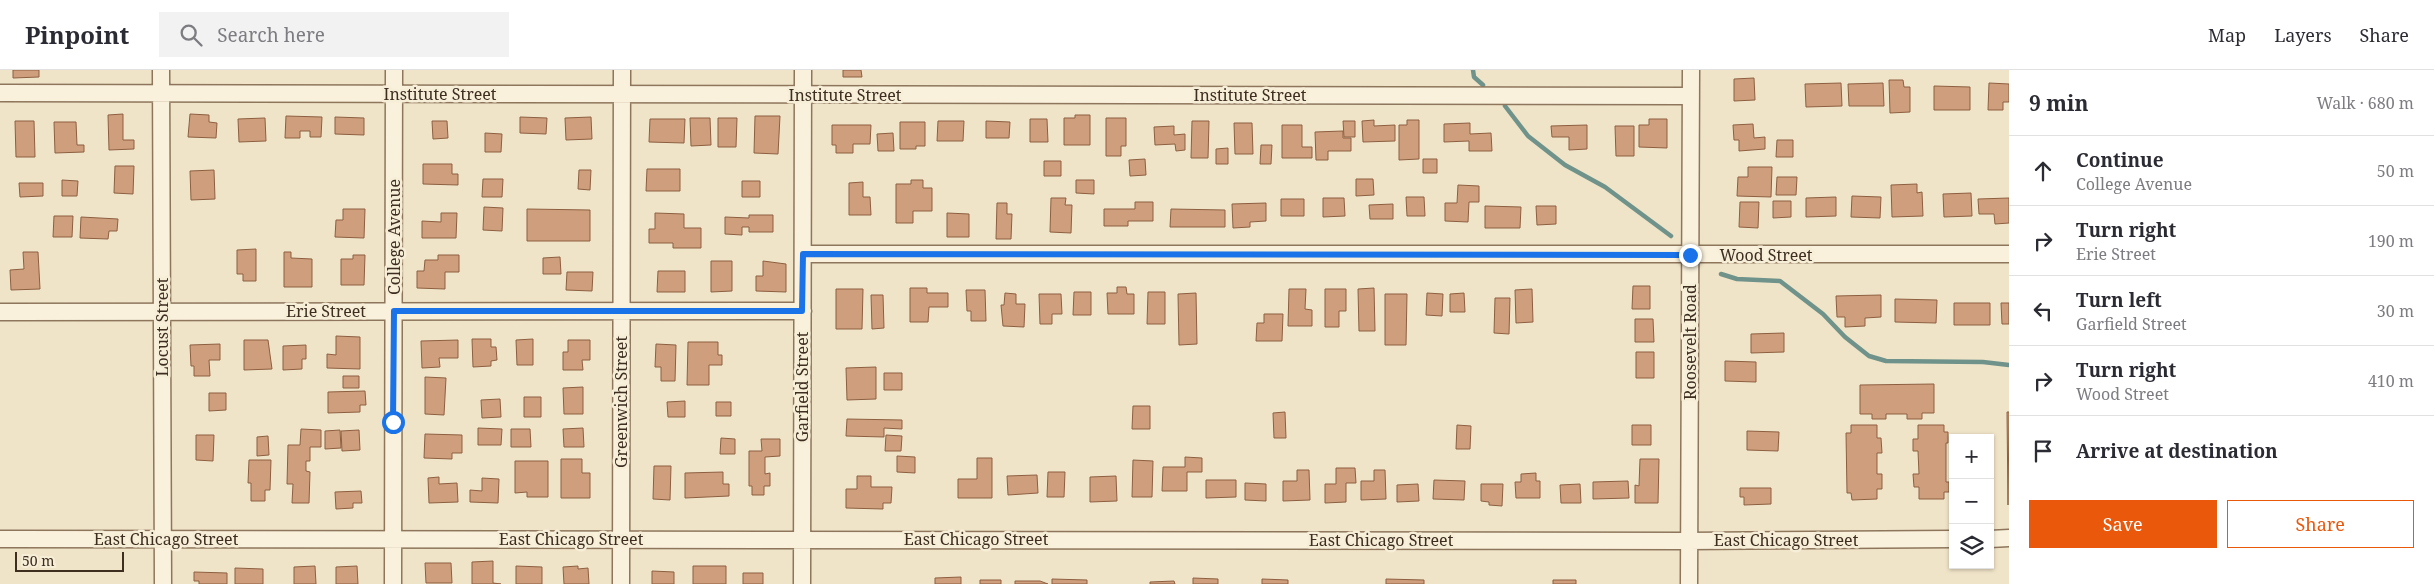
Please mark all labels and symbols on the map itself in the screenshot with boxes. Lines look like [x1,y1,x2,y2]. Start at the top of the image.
street label: Institute Street [384,83,497,105]
street label: Institute Street [789,84,902,106]
street label: Institute Street [1194,84,1307,106]
street label: College Avenue [383,179,405,295]
route end [1679,244,1702,267]
street label: Wood Street [1720,244,1813,266]
street label: Locust Street [151,277,173,376]
street label: Roosevelt Road [1679,284,1701,400]
street label: Erie Street [286,300,366,322]
street label: Garfield Street [791,331,813,442]
street label: Greenwich Street [610,336,632,468]
route start [382,411,405,434]
street label: East Chicago Street [94,528,239,550]
street label: East Chicago Street [499,528,644,550]
street label: East Chicago Street [904,528,1049,550]
street label: East Chicago Street [1309,529,1454,551]
street label: East Chicago Street [1714,529,1859,551]
scale bar [15,549,124,572]

